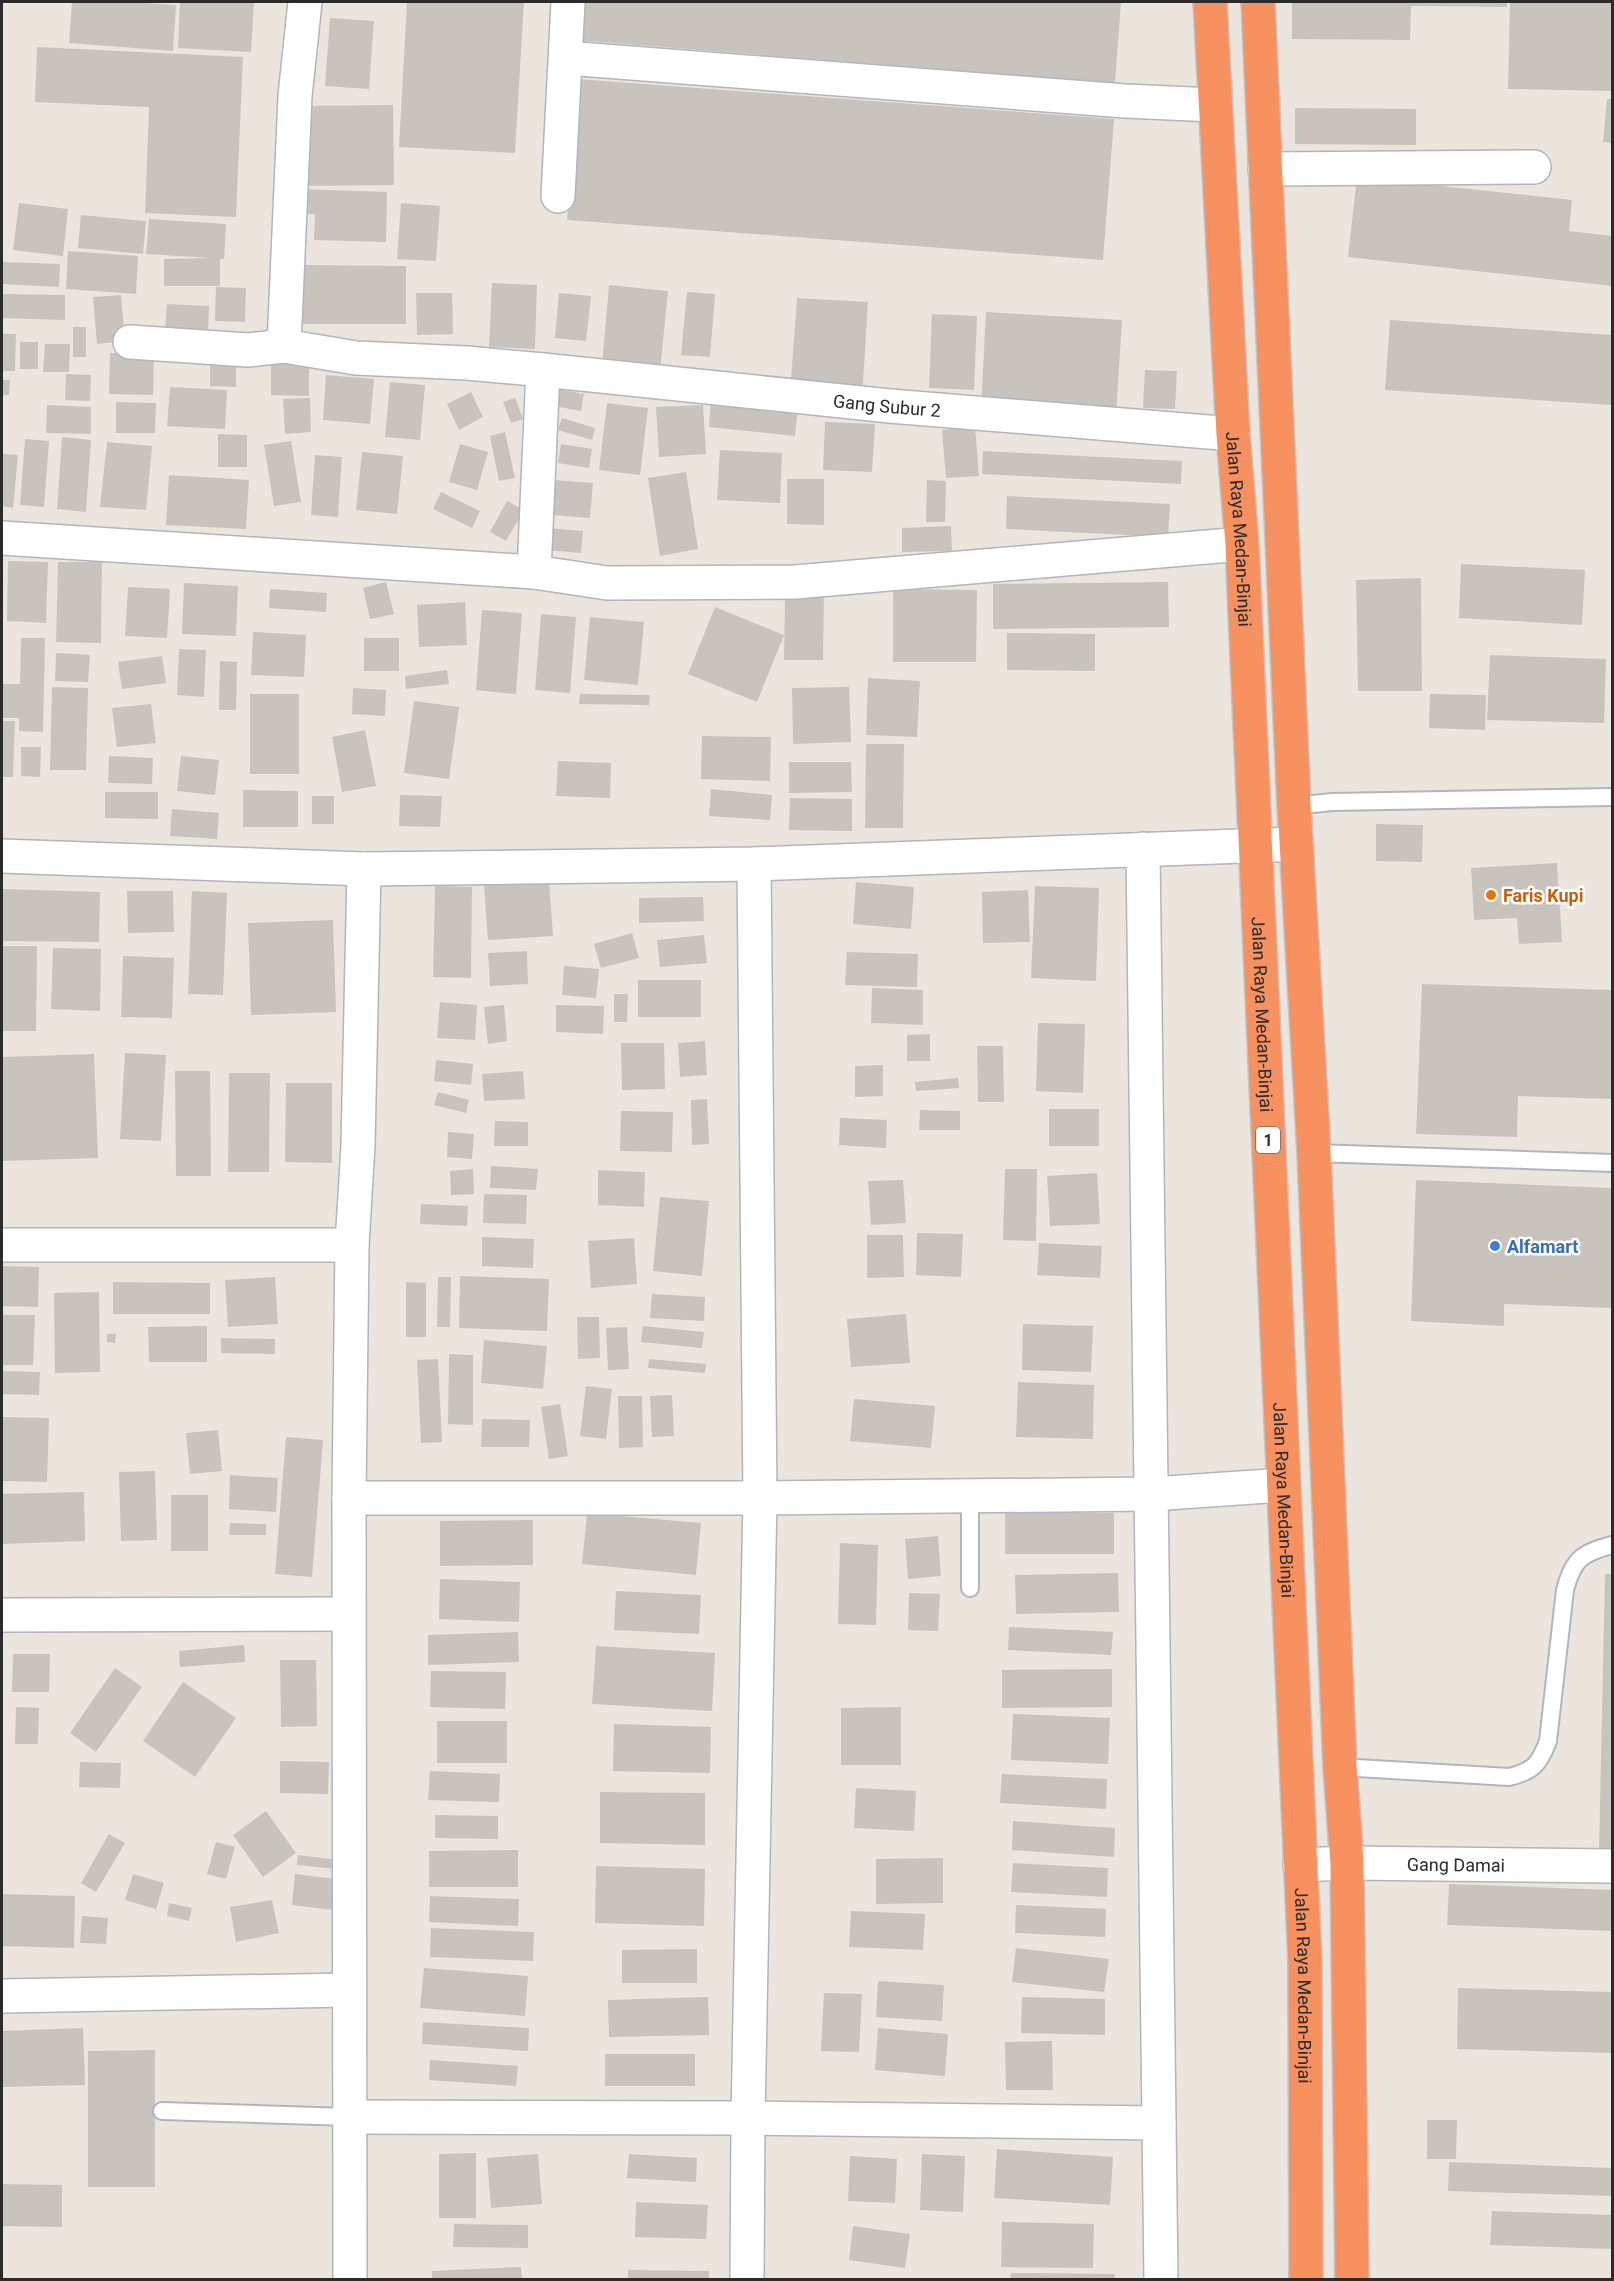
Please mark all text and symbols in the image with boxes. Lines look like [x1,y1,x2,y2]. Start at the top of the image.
street label: Gang Subur 2 [832,390,942,421]
street label: Jalan Raya Medan-Binjai [1222,431,1256,627]
place label: Faris Kupi [1503,885,1584,906]
marker: Faris Kupi [1484,888,1498,902]
street label: Jalan Raya Medan-Binjai [1248,916,1278,1113]
road number: 1 [1256,1127,1280,1153]
place label: Alfamart [1507,1236,1578,1257]
marker: Alfamart [1488,1239,1502,1253]
street label: Jalan Raya Medan-Binjai [1270,1402,1299,1598]
street label: Gang Damai [1407,1853,1505,1875]
street label: Jalan Raya Medan-Binjai [1291,1887,1316,2084]

